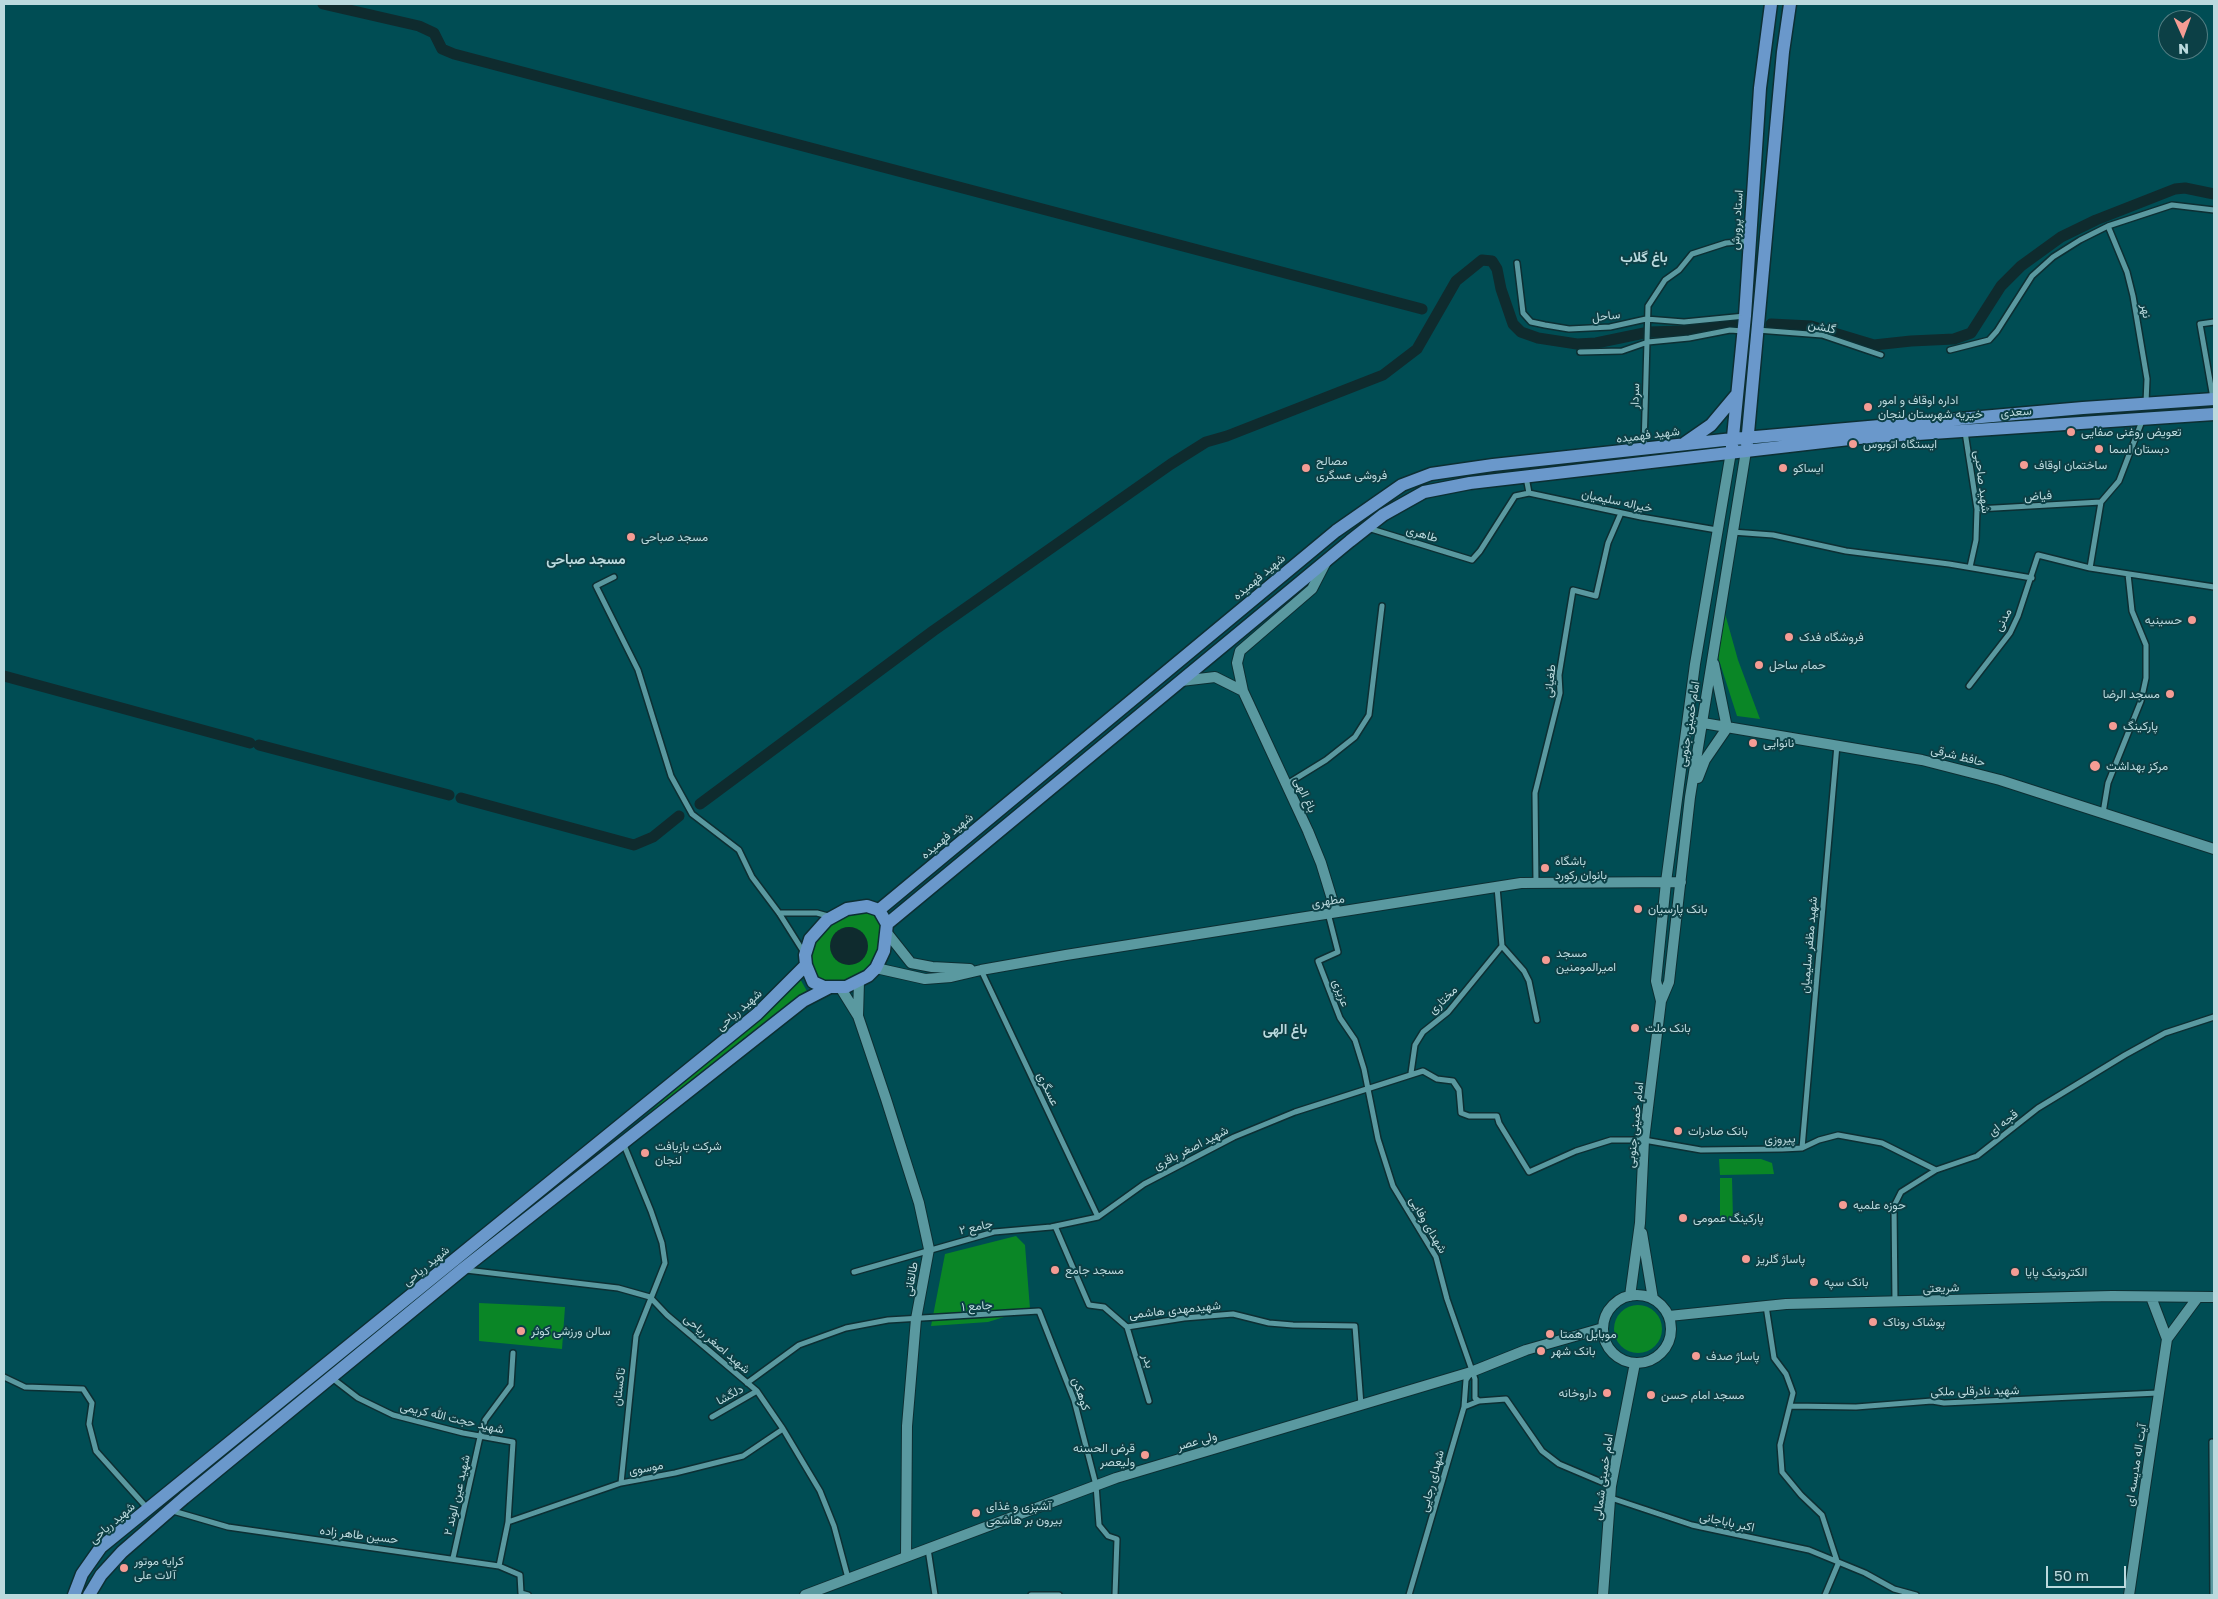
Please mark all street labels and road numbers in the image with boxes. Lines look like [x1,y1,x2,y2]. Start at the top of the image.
street label: استاد پرورش [1728,190,1746,250]
street label: نهر [2138,303,2154,319]
street label: ساحل [1591,307,1621,325]
street label: گلشن [1807,317,1837,337]
street label: سردار [1627,383,1643,409]
street label: سعدی [2000,404,2032,420]
street label: شهید فهمیده [1615,424,1681,446]
street label: شهید صاحبی [1971,450,1993,514]
street label: خیراله سلیمیان [1580,486,1654,516]
street label: فیاض [2024,488,2052,504]
street label: طاهری [1404,522,1440,546]
street label: شهید فهمیده [1230,551,1288,603]
street label: مدنی [1991,606,2015,634]
street label: طغیانی [1541,664,1559,698]
street label: امام خمینی جنوبی [1675,680,1703,768]
street label: حافظ شرقی [1929,742,1987,770]
street label: باغ الهی [1291,775,1319,815]
street label: شهید فهمیده [918,810,976,862]
street label: مطهری [1310,891,1346,911]
street label: شهید مظفر سلیمیان [1798,896,1820,994]
street label: عزیزی [1329,977,1353,1009]
street label: مختاری [1425,983,1461,1017]
street label: شهید ریاحی [713,986,765,1034]
street label: عسگری [1034,1070,1062,1108]
street label: امام خمینی جنوبی [1623,1081,1647,1169]
street label: قجه ای [1985,1107,2021,1139]
street label: شهید اصغر باقری [1151,1123,1231,1173]
street label: پیروزی [1764,1131,1796,1147]
street label: شهدای وفایی [1406,1194,1450,1256]
street label: جامع ۲ [958,1216,994,1238]
street label: شهید ریاحی [400,1243,452,1289]
street label: طالقانی [901,1261,921,1297]
street label: شریعتی [1922,1280,1960,1296]
street label: جامع ۱ [961,1298,993,1314]
street label: شهیدمهدی هاشمی [1128,1298,1222,1322]
street label: شهید اصغر ریاحی [681,1311,753,1377]
street label: بدر [1139,1352,1157,1370]
street label: تاکستان [610,1367,628,1407]
street label: کوهکن [1069,1376,1093,1412]
street label: دلگشا [714,1382,746,1408]
street label: شهید نادرقلی ملکی [1930,1383,2020,1399]
street label: شهید حجت الله کریمی [399,1399,505,1437]
street label: آیت اله مدیسه ای [2122,1423,2150,1507]
street label: ولی عصر [1175,1428,1219,1454]
street label: امام خمینی شمالی [1590,1433,1616,1521]
street label: شهدای رجایی [1417,1448,1447,1514]
street label: شهید عین الوند ۲ [441,1453,473,1537]
street label: موسوی [628,1458,664,1478]
street label: شهید ریاحی [86,1499,138,1547]
street label: اکبر باباجانی [1698,1509,1756,1535]
street label: حسین طاهر زاده [319,1523,399,1547]

